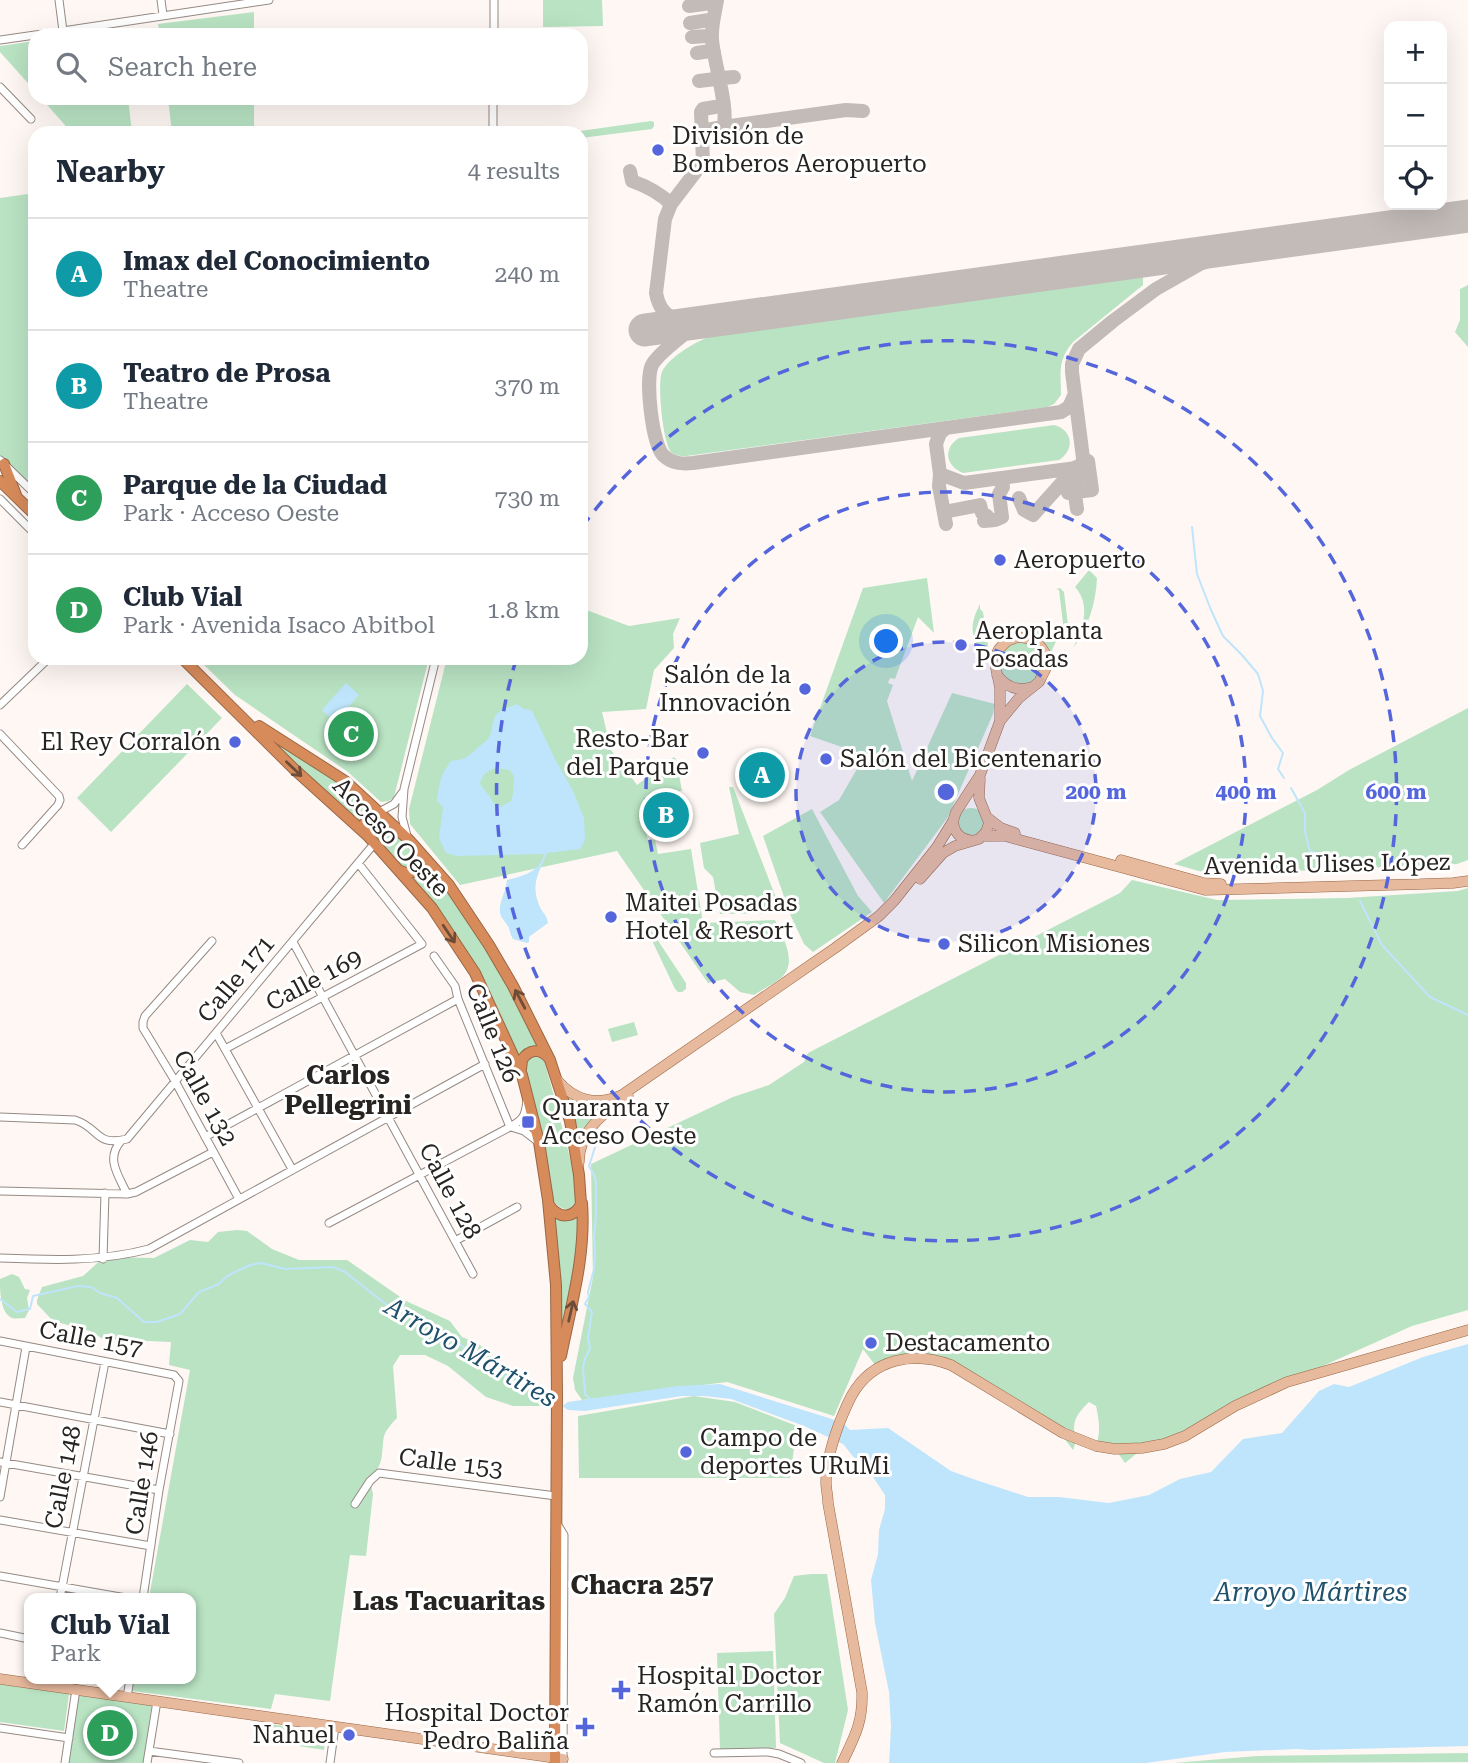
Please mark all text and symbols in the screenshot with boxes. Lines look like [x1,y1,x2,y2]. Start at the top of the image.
map controls [1384,21,1447,210]
button: + [1384,21,1447,84]
search box [28,28,588,105]
icon: search [52,48,90,86]
text: Search here [108,52,257,82]
button: − [1384,84,1447,147]
place label: División de Bomberos Aeropuerto [672,122,927,178]
marker: División de Bomberos Aeropuerto [650,142,666,158]
button: locate [1384,147,1447,210]
text: Nearby [56,154,165,189]
text: 4 results [468,158,560,185]
text: Imax del Conocimiento [123,246,430,276]
text: A [71,261,87,288]
text: 240 m [495,261,560,288]
text: Theatre [123,276,208,303]
text: Teatro de Prosa [123,358,330,388]
text: B [71,373,87,400]
text: 370 m [495,373,560,400]
text: Theatre [123,388,208,415]
text: Parque de la Ciudad [123,470,387,500]
text: C [71,485,87,512]
text: 730 m [495,485,560,512]
text: Park · Acceso Oeste [123,500,339,527]
place label: Aeropuerto [1014,546,1146,574]
marker: Aeropuerto [992,552,1008,568]
text: Club Vial [123,582,242,612]
text: D [70,597,88,624]
text: 1.8 km [487,597,560,624]
text: Park · Avenida Isaco Abitbol [123,612,435,639]
place label: Aeroplanta Posadas [975,617,1103,673]
your location [869,624,903,658]
marker: Aeroplanta Posadas [953,637,969,653]
place label: Salón de la Innovación [659,661,791,717]
marker: Salón de la Innovación [797,681,813,697]
pin: C [328,708,374,760]
place label: Resto-Bar del Parque [566,725,689,781]
place label: El Rey Corralón [40,728,221,756]
marker: El Rey Corralón [227,734,243,750]
marker: Resto-Bar del Parque [695,745,711,761]
place label: Salón del Bicentenario [840,745,1102,773]
pin: A [739,749,785,801]
marker: Salón del Bicentenario [818,751,834,767]
one-way arrow [286,760,303,777]
street label: Acceso Oeste [327,772,455,902]
centre of rings [934,780,958,804]
text: 200 m [1066,780,1126,804]
text: 400 m [1216,780,1276,804]
text: 600 m [1366,780,1426,804]
pin: B [643,789,689,841]
street label: Avenida Ulises López [1204,848,1450,880]
place label: Maitei Posadas Hotel & Resort [625,889,797,945]
marker: Maitei Posadas Hotel & Resort [603,909,619,925]
one-way arrow [442,924,457,943]
street label: Calle 171 [192,930,280,1028]
place label: Silicon Misiones [958,930,1150,958]
marker: Silicon Misiones [936,936,952,952]
street label: Calle 169 [261,943,367,1017]
street label: Calle 126 [460,979,526,1087]
one-way arrow [513,989,526,1010]
street label: Calle 132 [167,1045,243,1151]
district label: Carlos Pellegrini [284,1060,412,1120]
place label: Quaranta y Acceso Oeste [542,1094,697,1150]
marker: Quaranta y Acceso Oeste [520,1114,536,1130]
street label: Calle 128 [413,1138,487,1244]
water label: Arroyo Mártires [378,1290,562,1413]
one-way arrow [565,1300,578,1323]
street label: Calle 157 [37,1315,145,1363]
place label: Destacamento [885,1329,1050,1357]
marker: Destacamento [863,1335,879,1351]
street label: Calle 148 [39,1423,87,1531]
place label: Campo de deportes URuMi [700,1424,890,1480]
street label: Calle 146 [120,1429,164,1537]
street label: Calle 153 [397,1443,505,1483]
marker: Campo de deportes URuMi [678,1444,694,1460]
district label: Chacra 257 [570,1570,714,1600]
water label: Arroyo Mártires [1213,1577,1407,1607]
district label: Las Tacuaritas [353,1586,545,1616]
popup [24,1593,196,1684]
text: Club Vial [50,1610,170,1640]
text: Park [50,1640,101,1667]
place label: Hospital Doctor Ramón Carrillo [637,1662,822,1718]
marker: Hospital Doctor Ramón Carrillo [611,1680,631,1700]
place label: Hospital Doctor Pedro Baliña [384,1699,569,1755]
pin: D [87,1707,133,1759]
marker: Hospital Doctor Pedro Baliña [575,1717,595,1737]
place label: Nahuel [253,1721,335,1749]
marker: Nahuel [341,1727,357,1743]

